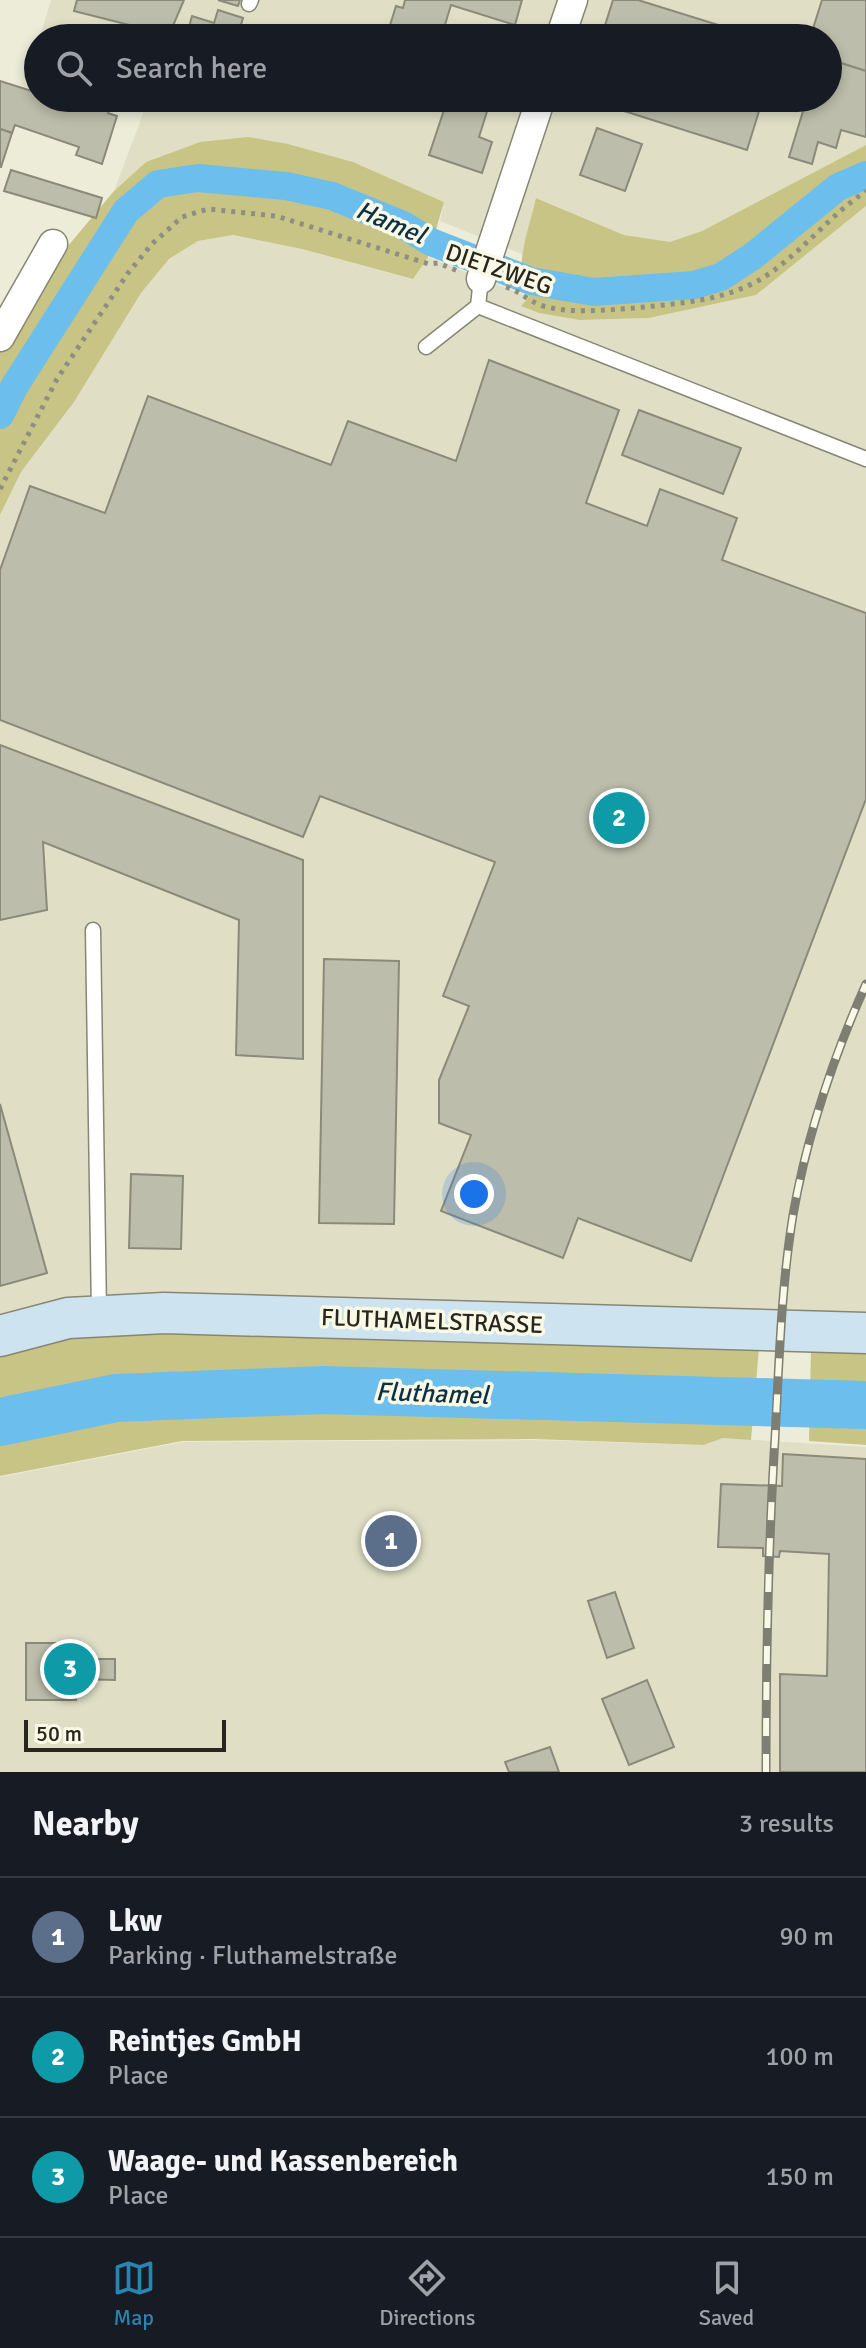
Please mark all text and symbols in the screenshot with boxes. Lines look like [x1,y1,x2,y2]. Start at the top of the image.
search box [24,24,842,112]
icon: search [52,46,96,90]
text: Search here [116,50,267,87]
water label: Hamel [351,194,432,253]
street label: DIETZWEG [442,237,556,301]
pin: 2 [593,788,645,848]
your location [454,1174,494,1214]
street label: FLUTHAMELSTRASSE [320,1302,544,1340]
water label: Fluthamel [375,1376,491,1412]
pin: 1 [365,1511,417,1571]
pin: 3 [44,1639,96,1699]
scale bar [24,1716,226,1752]
text: 50 m [36,1720,82,1747]
text: Nearby [32,1803,139,1845]
text: 3 results [739,1808,834,1840]
text: Lkw [108,1903,162,1940]
text: 1 [51,1921,65,1953]
text: 90 m [779,1921,834,1953]
text: Parking · Fluthamelstraße [108,1940,397,1972]
text: Reintjes GmbH [108,2023,302,2060]
text: 2 [51,2041,65,2073]
text: 100 m [765,2041,834,2073]
text: Place [108,2060,169,2092]
text: Waage- und Kassenbereich [108,2143,458,2180]
text: 3 [51,2161,65,2193]
text: 150 m [765,2161,834,2193]
text: Place [108,2180,169,2212]
tab: Map [112,2256,156,2331]
tab: Directions [379,2256,475,2331]
tab: Saved [699,2256,754,2331]

